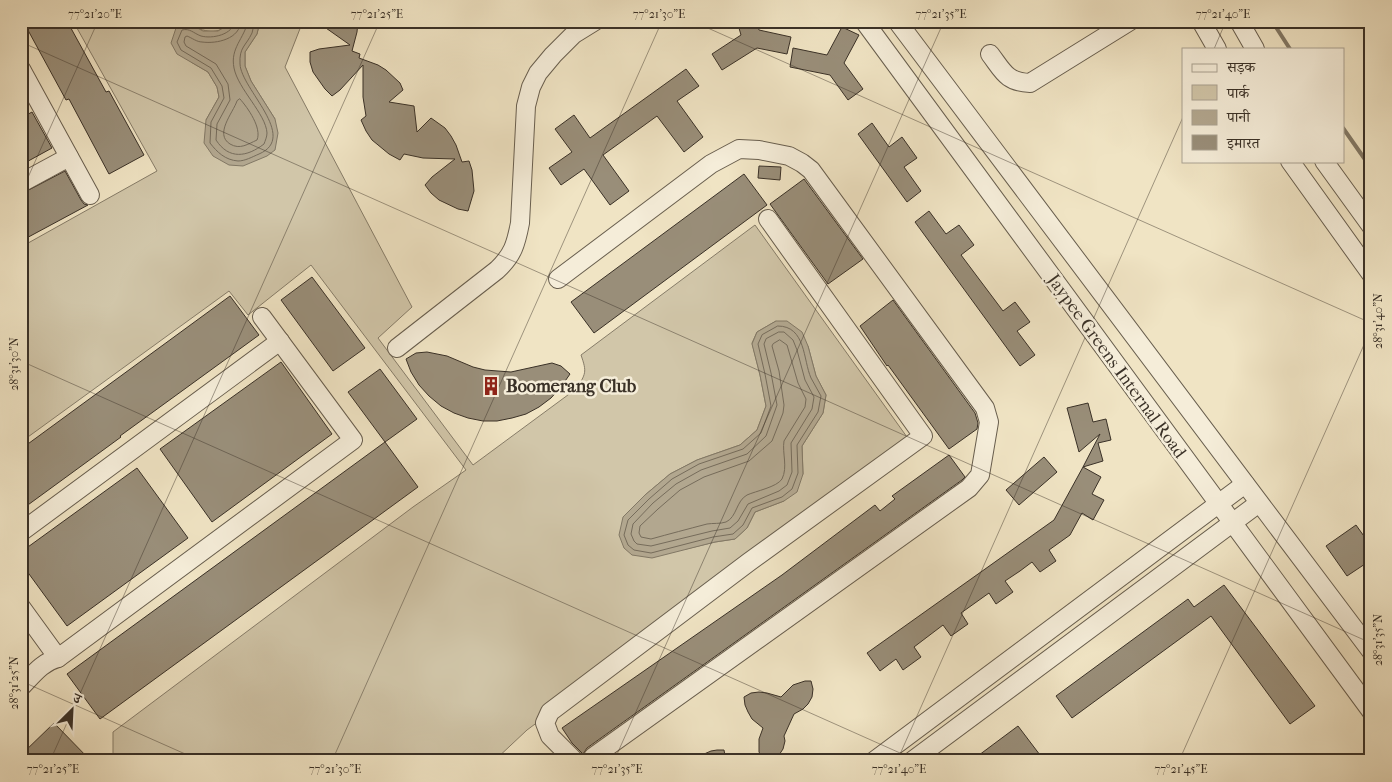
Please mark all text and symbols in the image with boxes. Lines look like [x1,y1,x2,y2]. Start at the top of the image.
text: 77°21'20"E [68,7,122,21]
text: 77°21'25"E [351,7,403,21]
text: 77°21'30"E [633,7,685,21]
text: 77°21'35"E [915,7,967,21]
text: 77°21'40"E [1196,7,1250,21]
legend [1182,48,1344,162]
text: सड़क [1226,58,1256,76]
text: पार्क [1226,84,1250,102]
text: पानी [1226,108,1251,126]
text: इमारत [1226,134,1261,152]
street label: Jaypee Greens Internal Road [1042,269,1191,463]
text: 28°31'40"N [1371,293,1385,349]
text: 28°31'30"N [7,337,21,391]
building icon: Boomerang Club [480,375,502,397]
place label: Boomerang Club [506,376,637,397]
text: 28°31'35"N [1371,614,1385,666]
text: 28°31'25"N [7,656,21,710]
north arrow [48,684,98,734]
text: उ [69,689,85,708]
text: 77°21'25"E [27,762,79,776]
text: 77°21'30"E [309,762,361,776]
text: 77°21'35"E [591,762,643,776]
text: 77°21'40"E [872,762,926,776]
text: 77°21'45"E [1155,762,1207,776]

